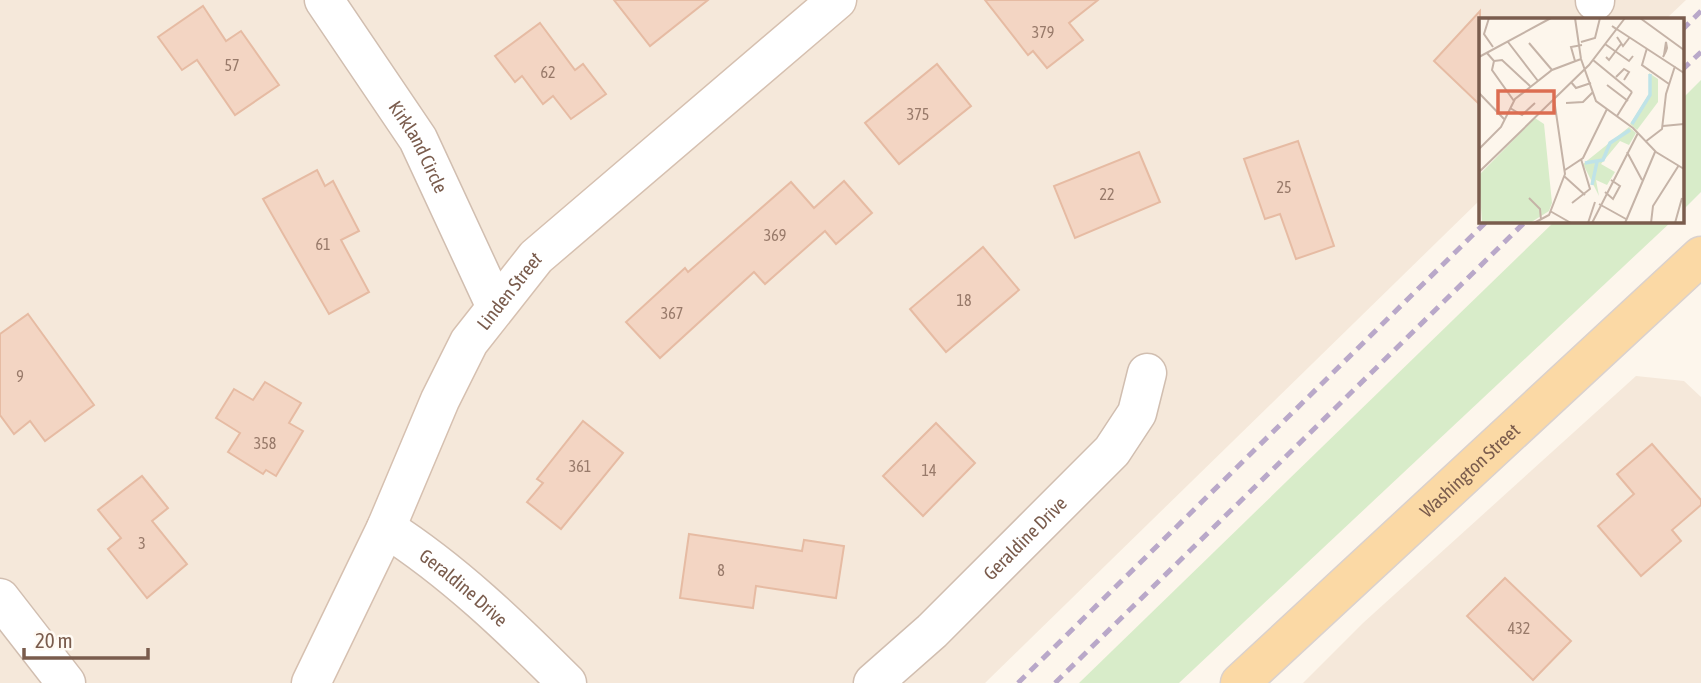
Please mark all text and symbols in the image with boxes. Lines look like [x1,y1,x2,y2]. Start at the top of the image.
inset map [1479,18,1684,222]
house number: 379 [1032,23,1054,41]
house number: 57 [224,56,240,74]
house number: 62 [540,63,556,81]
street label: Kirkland Circle [384,97,452,196]
house number: 375 [907,105,929,123]
house number: 25 [1276,178,1292,196]
house number: 22 [1099,185,1115,203]
house number: 369 [764,226,786,244]
house number: 61 [315,235,331,253]
street label: Linden Street [472,247,545,334]
house number: 18 [956,291,972,309]
house number: 367 [661,304,683,322]
house number: 9 [16,367,24,385]
street label: Washington Street [1415,419,1524,522]
house number: 358 [254,434,276,452]
house number: 361 [569,457,591,475]
house number: 14 [921,461,937,479]
street label: Geraldine Drive [979,492,1071,584]
house number: 3 [138,534,146,552]
street label: Geraldine Drive [415,544,512,631]
house number: 8 [717,561,725,579]
scale bar [24,616,149,660]
house number: 432 [1508,619,1530,637]
text: 20 m [35,628,73,652]

